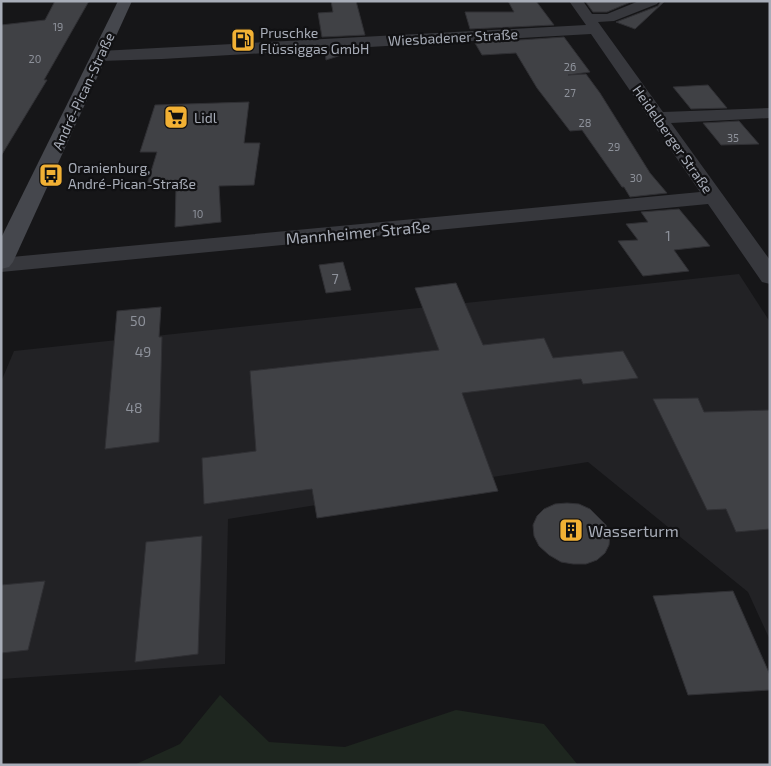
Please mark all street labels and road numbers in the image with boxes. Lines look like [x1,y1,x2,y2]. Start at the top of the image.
street label: Wiesbadener Straße [388,25,518,49]
street label: André-Pican-Straße [48,29,118,153]
street label: Heidelberger Straße [629,82,717,196]
street label: Mannheimer Straße [285,216,431,248]

